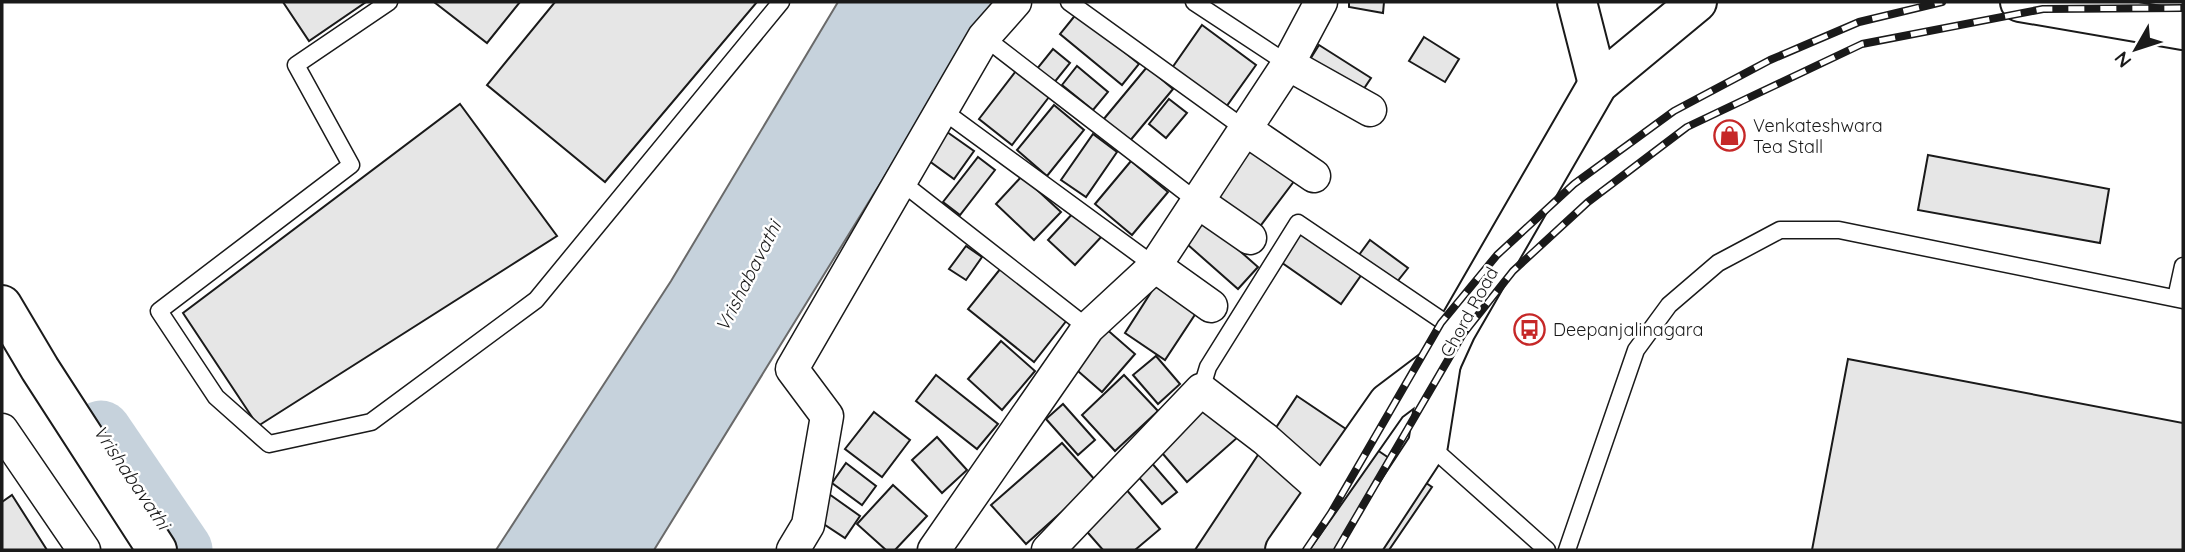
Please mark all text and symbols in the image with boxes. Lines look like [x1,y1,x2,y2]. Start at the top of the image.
north arrow [2101,14,2171,84]
text: N [2109,47,2137,73]
place label: Venkateshwara Tea Stall [1753,114,1883,158]
shop icon: Venkateshwara Tea Stall [1713,118,1747,152]
water label: Vrishabavathi [710,215,787,335]
street label: Chord Road [1435,263,1503,361]
bus stop icon: Deepanjalinagara [1513,312,1547,346]
place label: Deepanjalinagara [1553,318,1703,341]
water label: Vrishabavathi [88,420,177,535]

